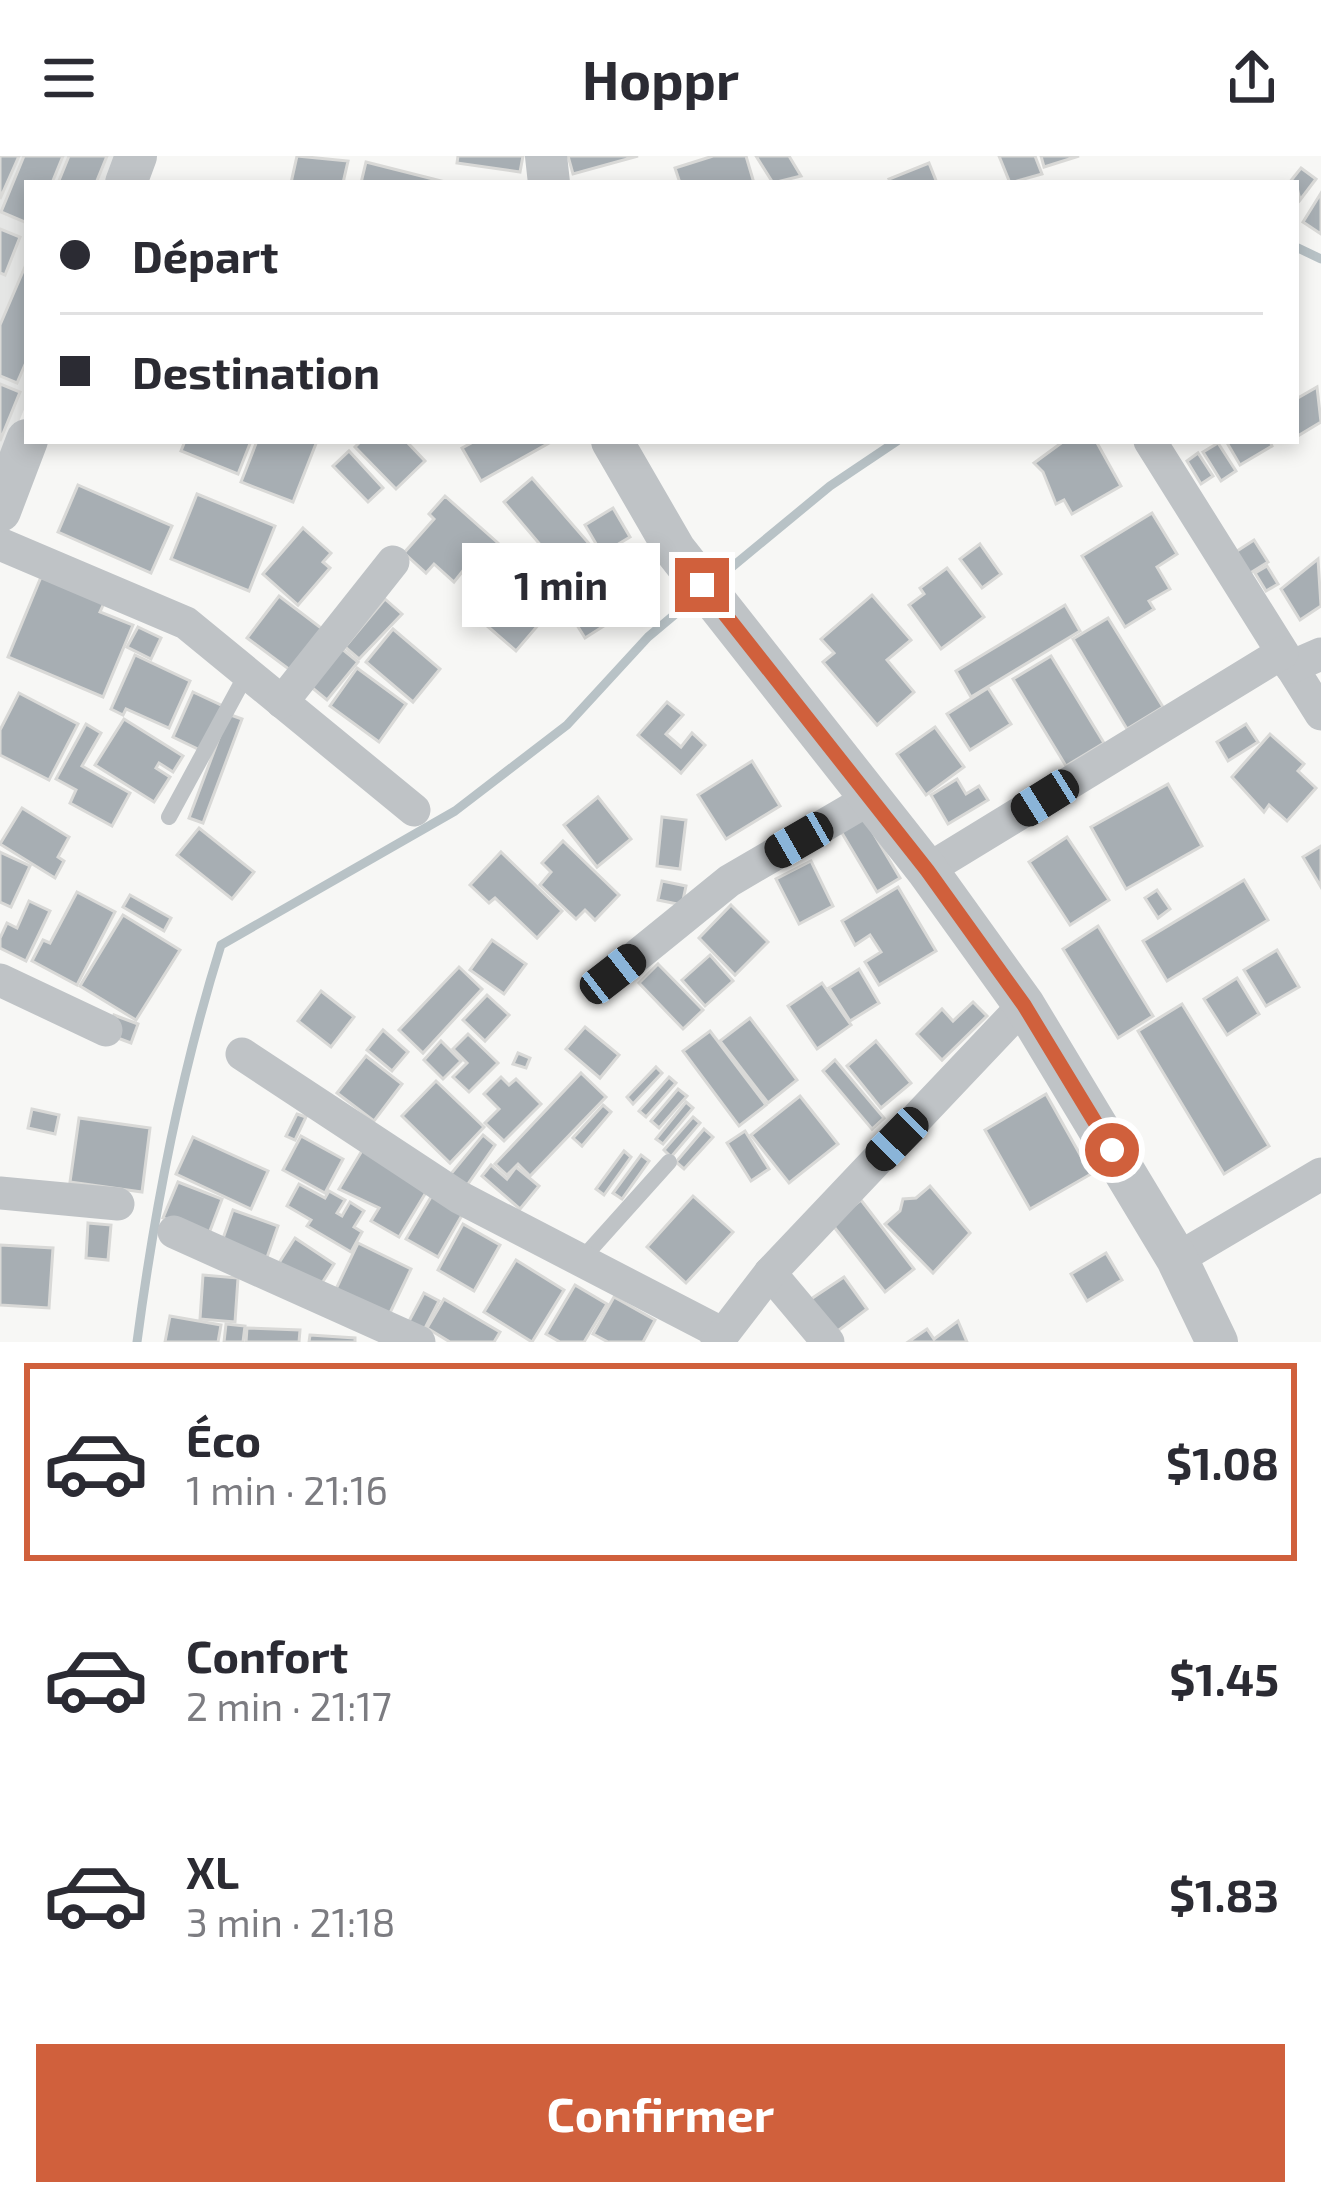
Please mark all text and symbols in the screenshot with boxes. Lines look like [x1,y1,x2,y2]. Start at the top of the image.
icon: menu [36,45,102,111]
icon: share [1219,45,1285,111]
text: Hoppr [582,46,739,111]
text: Départ [132,228,278,282]
text: Destination [132,344,380,398]
callout: 1 min [462,543,660,627]
route end [675,558,729,612]
text: 1 min [514,561,608,608]
car [1005,764,1085,832]
car [759,806,839,874]
car [574,938,652,1010]
car [859,1101,935,1177]
route start [1085,1123,1139,1177]
icon: car [42,1408,150,1516]
text: Éco [186,1412,261,1466]
text: $1.08 [1166,1435,1279,1489]
text: 1 min · 21:16 [186,1466,388,1513]
icon: car [42,1624,150,1732]
text: Confort [186,1628,348,1682]
text: $1.45 [1169,1651,1279,1705]
text: 2 min · 21:17 [186,1682,392,1729]
icon: car [42,1840,150,1948]
text: XL [186,1844,239,1898]
text: $1.83 [1169,1867,1279,1921]
text: 3 min · 21:18 [186,1898,395,1945]
button: Confirmer [36,2044,1285,2182]

